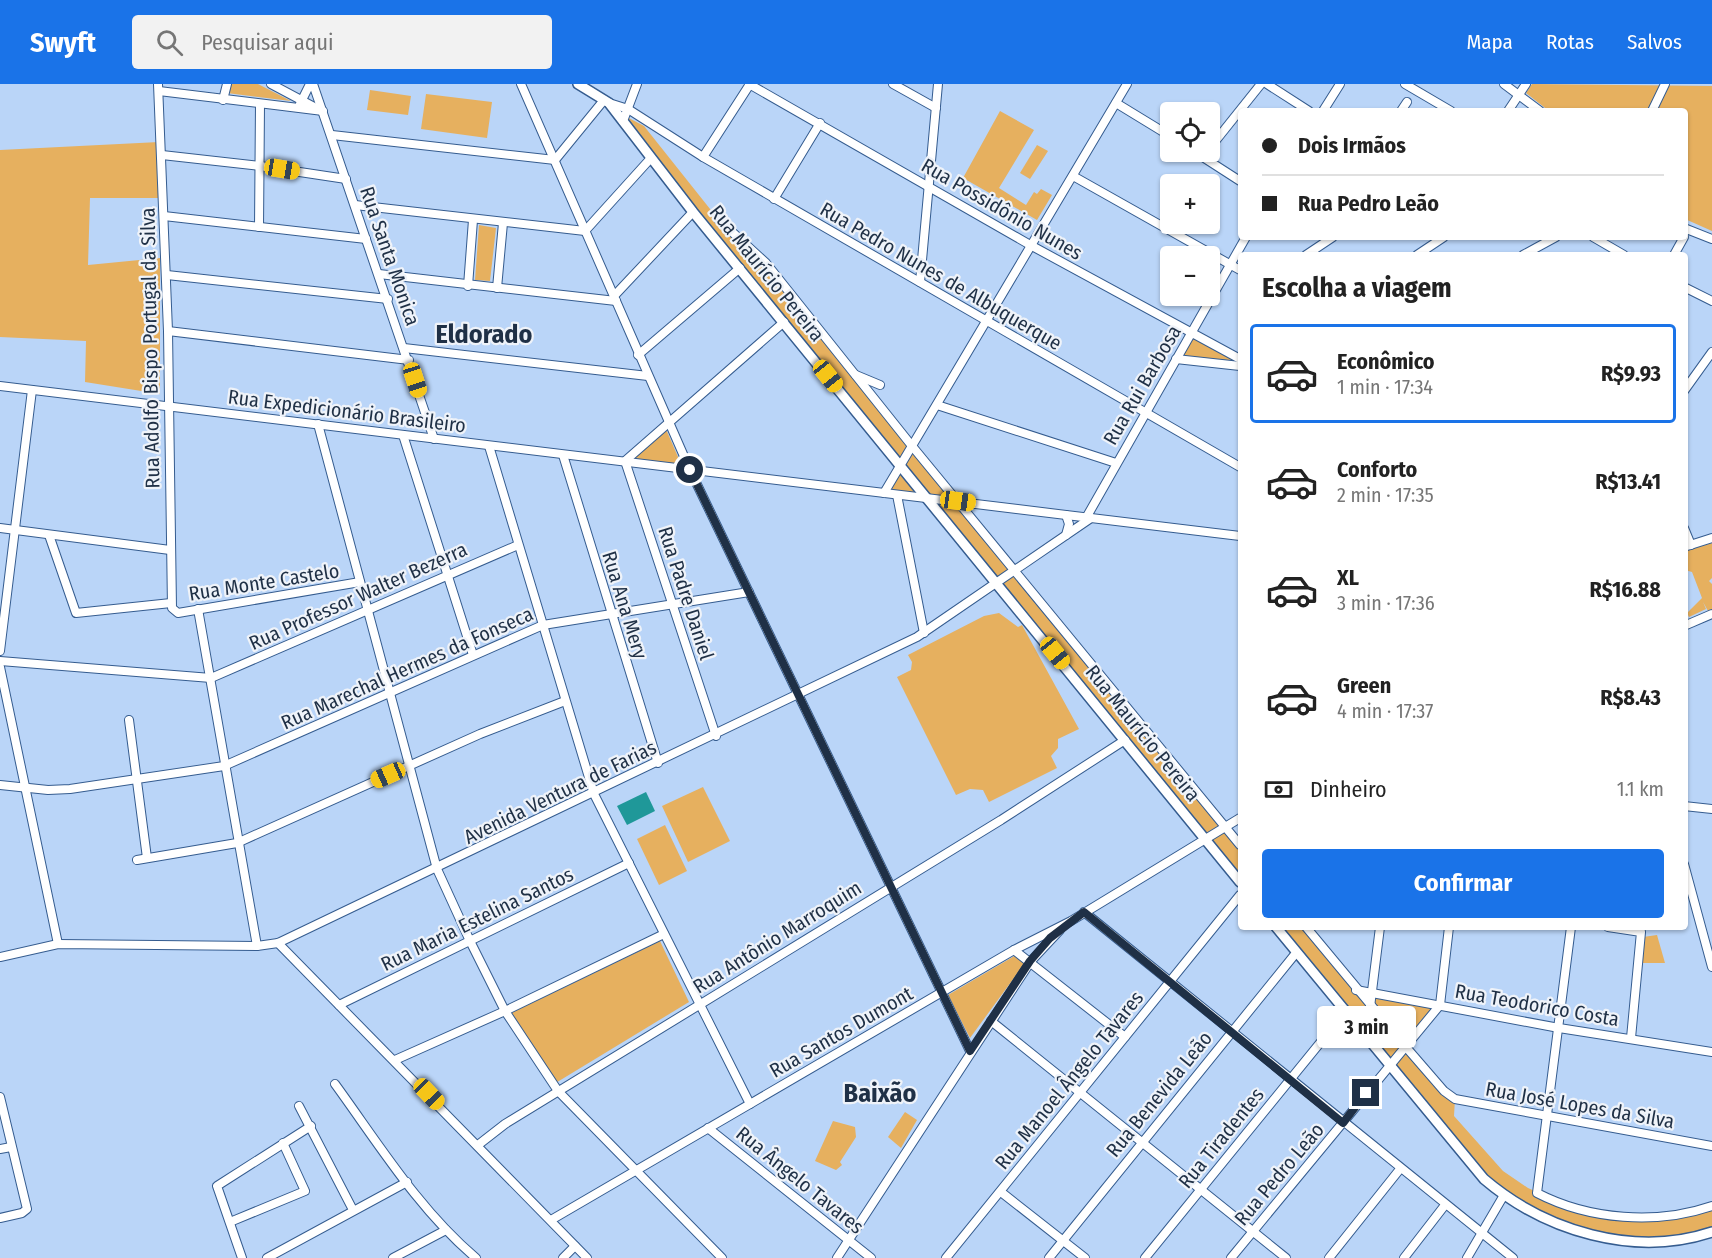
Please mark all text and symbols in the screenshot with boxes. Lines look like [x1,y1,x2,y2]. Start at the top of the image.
search box [132,15,552,69]
text: Swyft [30,26,96,59]
icon: search [153,26,186,59]
text: Pesquisar aqui [201,29,334,56]
text: Mapa [1466,29,1513,55]
text: Rotas [1546,29,1594,55]
text: Salvos [1627,29,1682,55]
map controls [1160,102,1220,306]
button: locate [1160,102,1220,162]
text: Dois Irmãos [1298,132,1406,159]
street label: Rua Possidônio Nunes [917,153,1087,265]
car [263,157,301,181]
button: + [1160,174,1220,234]
street label: Rua Santa Monica [355,183,425,329]
text: Rua Pedro Leão [1298,190,1439,217]
street label: Rua Pedro Nunes de Albuquerque [816,197,1066,355]
street label: Rua Maurício Pereira [705,200,829,346]
street label: Rua Adolfo Bispo Portugal da Silva [136,207,164,489]
button: − [1160,246,1220,306]
text: Escolha a viagem [1262,272,1452,304]
district label: Eldorado [436,319,533,350]
street label: Rua Rui Barbosa [1098,321,1186,449]
icon: car [1265,347,1319,401]
text: Econômico [1337,348,1435,375]
car [810,356,846,396]
car [401,360,429,400]
text: R$9.93 [1601,360,1661,387]
text: 1 min · 17:34 [1337,375,1433,399]
street label: Rua Expedicionário Brasileiro [227,384,467,438]
icon: car [1265,455,1319,509]
route start [676,456,703,483]
text: Conforto [1337,456,1417,483]
text: R$13.41 [1595,468,1661,495]
text: 2 min · 17:35 [1337,483,1434,507]
car [939,490,977,512]
street label: Rua Padre Daniel [653,523,719,663]
street label: Rua Professor Walter Bezerra [245,537,471,655]
street label: Rua Ana Mery [597,548,653,662]
street label: Rua Monte Castelo [187,558,341,606]
icon: car [1265,563,1319,617]
text: XL [1337,564,1359,591]
text: R$16.88 [1590,576,1661,603]
text: 3 min · 17:36 [1337,591,1435,615]
street label: Rua Marechal Hermes da Fonseca [277,601,537,735]
car [1037,633,1073,673]
street label: Rua Maurício Pereira [1081,660,1205,806]
icon: car [1265,671,1319,725]
text: Green [1337,672,1391,699]
text: R$8.43 [1600,684,1661,711]
text: 4 min · 17:37 [1337,699,1433,723]
street label: Avenida Ventura de Farias [460,735,660,849]
car [368,759,408,791]
icon: cash [1262,773,1295,806]
text: Dinheiro [1310,776,1387,803]
text: 1.1 km [1617,777,1664,801]
button: Confirmar [1262,849,1664,918]
street label: Rua Maria Estelina Santos [377,862,577,976]
street label: Rua Antônio Marroquim [688,875,866,999]
street label: Rua Teodorico Costa [1453,979,1621,1031]
street label: Rua Santos Dumont [765,981,917,1083]
street label: Rua Manoel Ângelo Tavares [990,986,1148,1174]
callout: 3 min [1316,1006,1416,1048]
text: 3 min [1344,1015,1389,1039]
street label: Rua Benevida Leão [1101,1026,1217,1162]
car [410,1075,448,1113]
street label: Rua José Lopes da Silva [1484,1077,1676,1133]
district label: Baixão [844,1078,917,1109]
route end [1352,1079,1379,1106]
street label: Rua Tiradentes [1173,1083,1269,1193]
street label: Rua Pedro Leão [1229,1118,1329,1230]
street label: Rua Ângelo Tavares [731,1121,869,1239]

